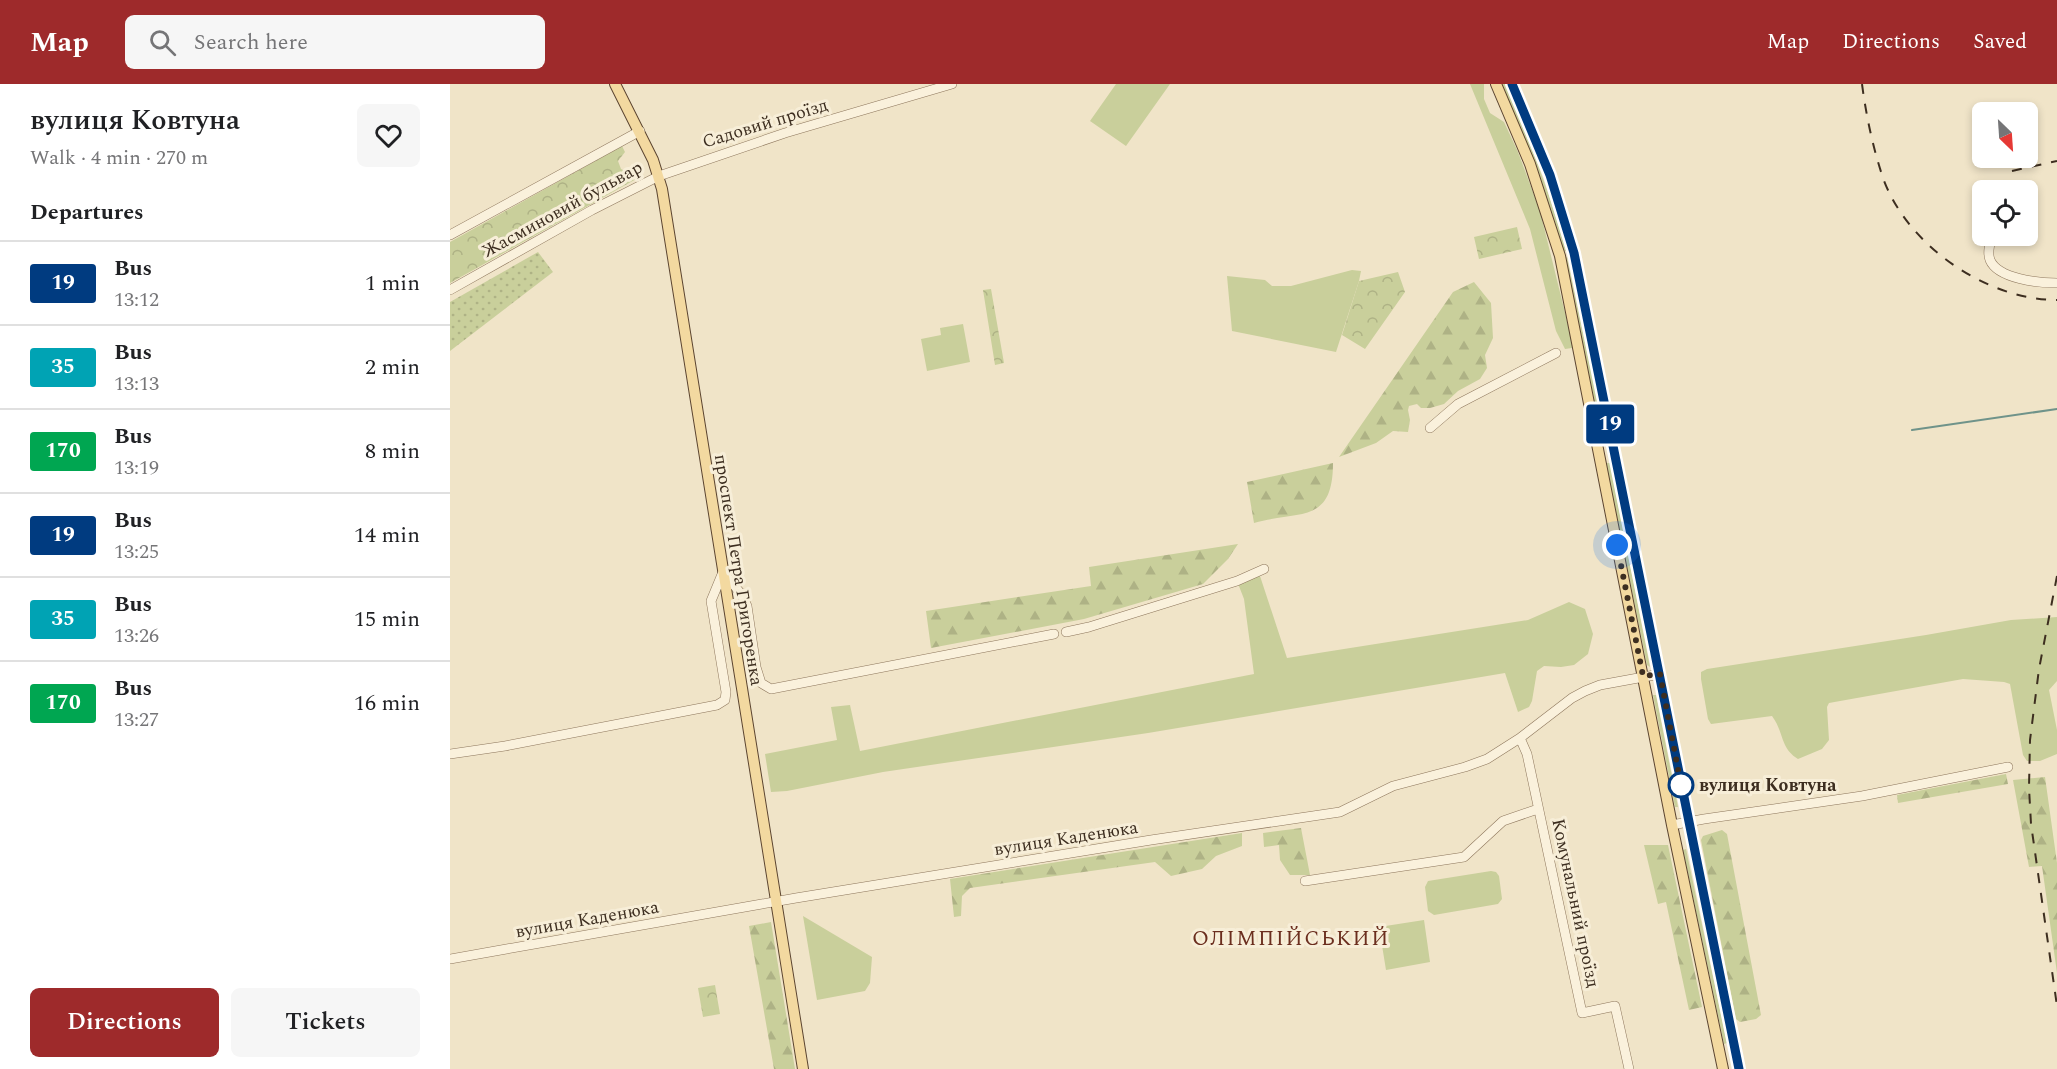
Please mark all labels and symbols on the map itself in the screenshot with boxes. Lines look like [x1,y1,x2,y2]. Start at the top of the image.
street label: Садовий проїзд [699,92,831,155]
north arrow [1972,102,2038,168]
street label: Жасминовий бульвар [477,154,647,265]
line badge: 19 [1583,404,1637,444]
street label: проспект Петра Григоренка [707,452,770,688]
your location [1602,530,1632,560]
marker: вулиця Ковтуна [1668,772,1694,798]
place label: вулиця Ковтуна [1699,772,1837,799]
street label: вулиця Каденюка [992,814,1140,863]
street label: Комунальний проїзд [1544,816,1607,990]
street label: вулиця Каденюка [513,894,661,945]
district label: ОЛІМПІЙСЬКИЙ [1192,923,1390,955]

